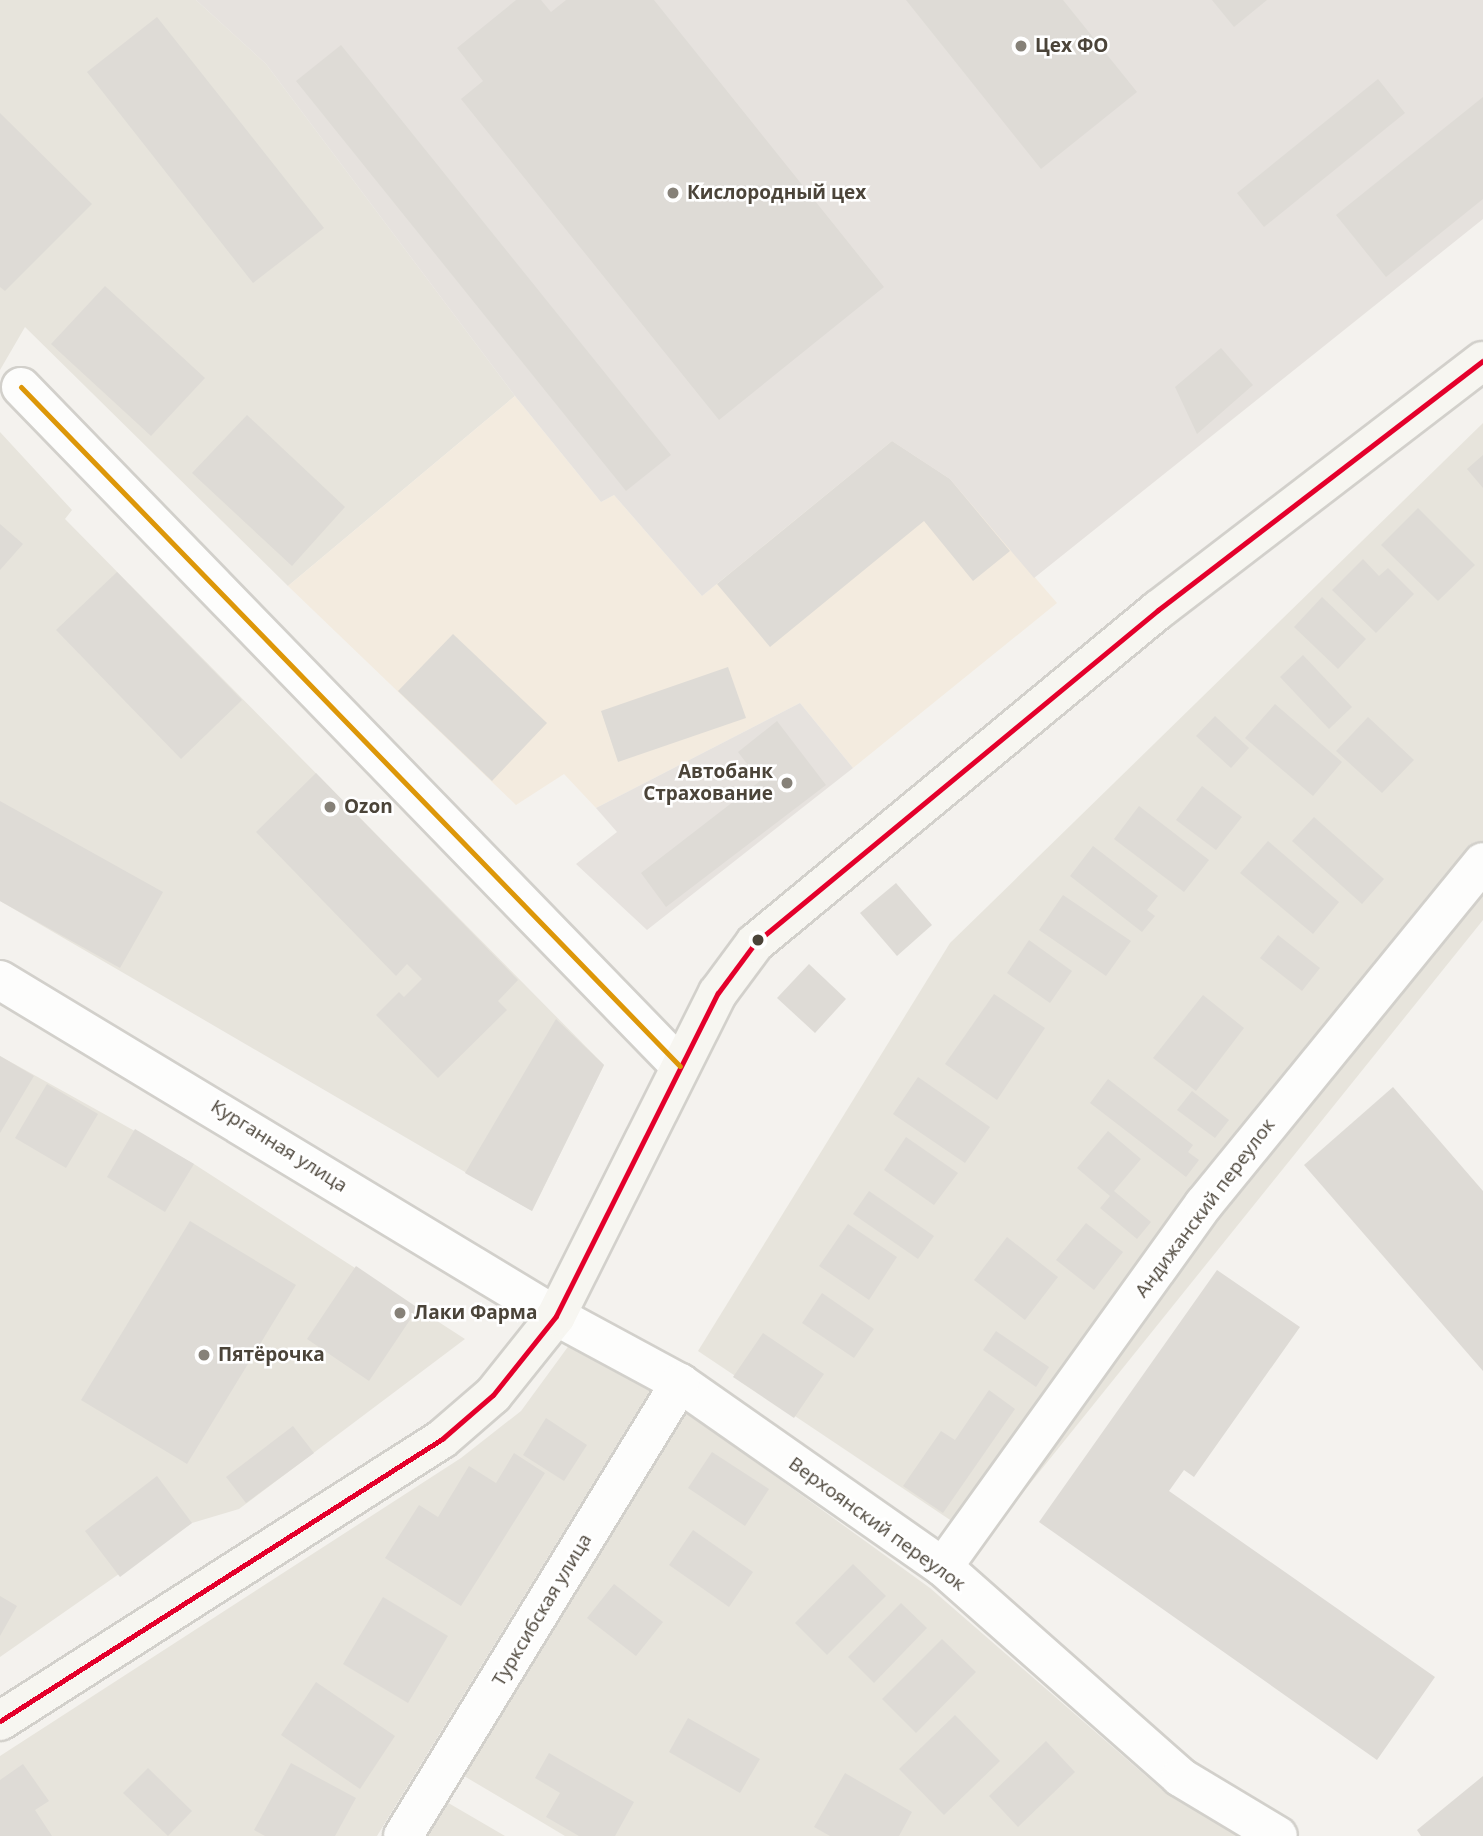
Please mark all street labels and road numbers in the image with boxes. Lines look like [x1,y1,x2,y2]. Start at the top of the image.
street label: Курганная улица [207,1095,351,1197]
street label: Андижанский переулок [1130,1114,1280,1302]
street label: Верхоянский переулок [784,1452,970,1596]
street label: Турксибская улица [487,1530,597,1690]

